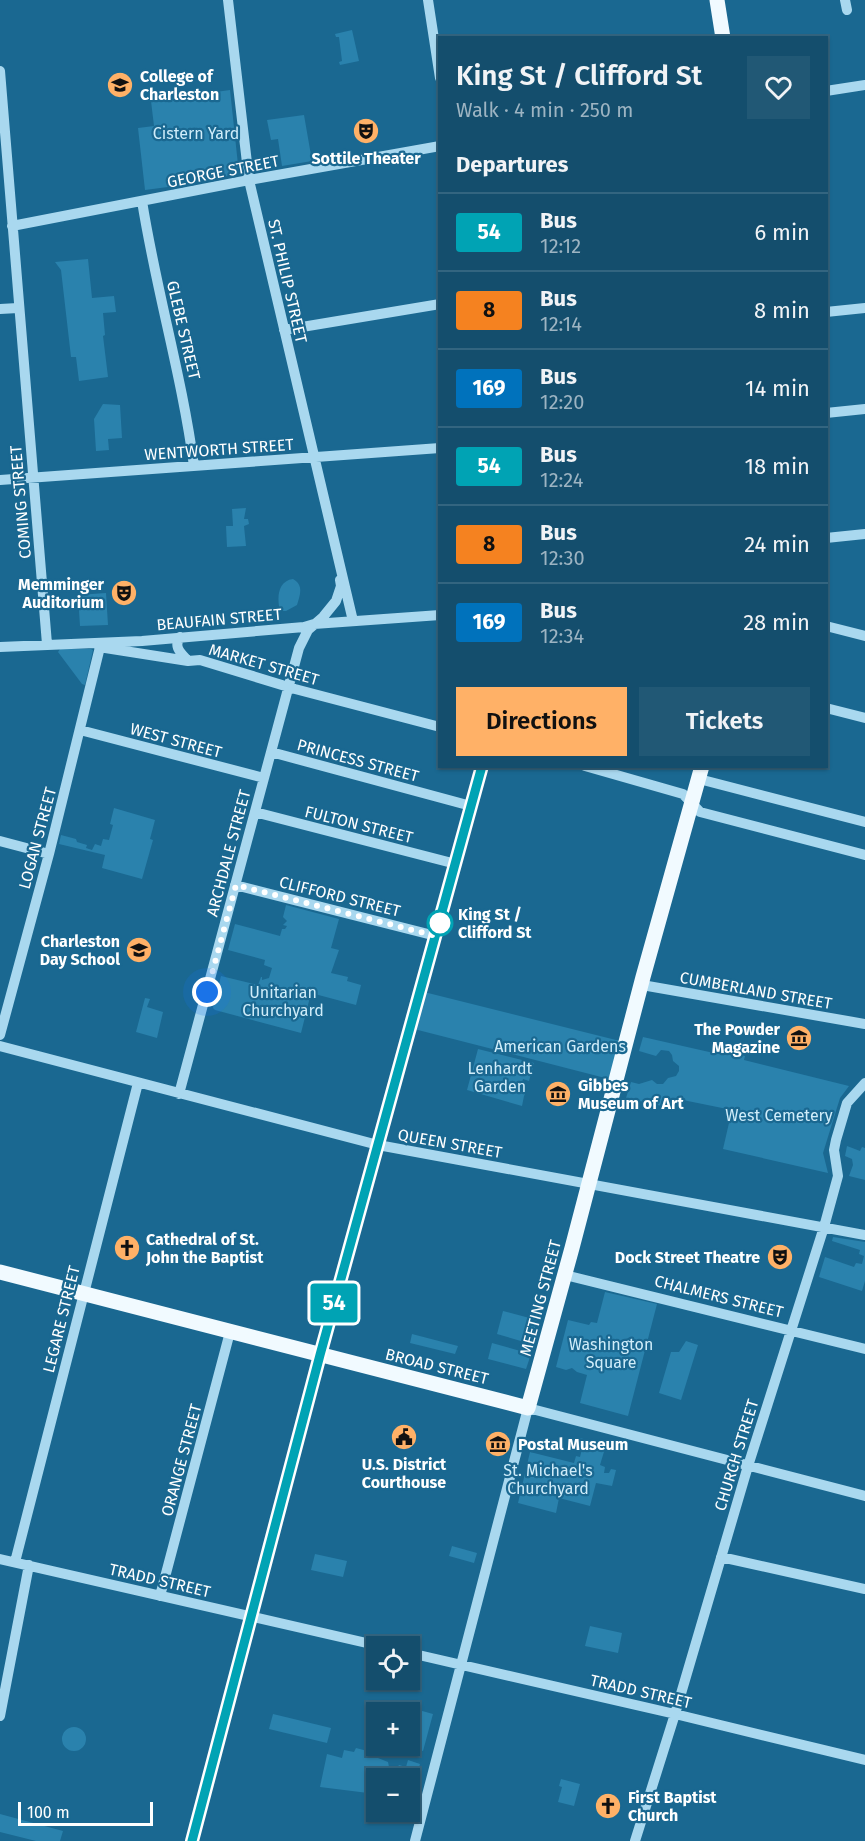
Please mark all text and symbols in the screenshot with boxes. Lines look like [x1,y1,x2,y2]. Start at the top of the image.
button: heart [747,56,810,119]
text: King St / Clifford St [456,59,702,92]
place label: College of Charleston [140,67,219,104]
school or university icon: College of Charleston [105,70,135,100]
text: Walk · 4 min · 250 m [456,98,633,122]
theatre icon: Sottile Theater [351,116,381,146]
park label: Cistern Yard [153,124,239,143]
place label: Sottile Theater [311,149,421,168]
street label: GEORGE STREET [165,151,281,192]
text: Departures [456,151,568,178]
text: Bus [540,207,577,234]
street label: ST. PHILIP STREET [264,217,311,346]
text: 54 [477,219,501,245]
text: 6 min [754,219,810,246]
text: 12:12 [540,234,581,258]
street label: GLEBE STREET [163,279,204,382]
text: Bus [540,285,577,312]
text: 8 [483,297,495,323]
text: 8 min [754,297,810,324]
text: 12:14 [540,312,582,336]
text: Bus [540,363,577,390]
text: 169 [472,375,506,401]
text: 14 min [745,375,810,402]
text: 12:20 [540,390,584,414]
street label: WENTWORTH STREET [144,435,295,464]
text: Bus [540,441,577,468]
street label: COMING STREET [6,444,35,559]
text: 54 [477,453,501,479]
text: 18 min [745,453,810,480]
text: 12:24 [540,468,583,492]
text: Bus [540,519,577,546]
text: 8 [483,531,495,557]
text: 24 min [744,531,810,558]
text: 12:30 [540,546,585,570]
place label: Memminger Auditorium [18,575,105,612]
theatre icon: Memminger Auditorium [109,578,139,608]
text: Bus [540,597,577,624]
street label: BEAUFAIN STREET [156,604,283,634]
text: 169 [472,609,506,635]
text: 28 min [743,609,810,636]
text: 12:34 [540,624,584,648]
street label: MARKET STREET [207,640,322,689]
button: Directions [456,687,627,756]
button: Tickets [639,687,810,756]
street label: WEST STREET [128,719,225,762]
street label: PRINCESS STREET [295,735,421,786]
street label: LOGAN STREET [15,785,60,891]
street label: ARCHDALE STREET [202,787,255,919]
street label: FULTON STREET [303,802,416,847]
street label: CLIFFORD STREET [277,872,403,921]
place label: King St / Clifford St [458,905,532,942]
marker: King St / Clifford St [427,910,453,936]
place label: Charleston Day School [40,932,120,969]
school or university icon: Charleston Day School [124,935,154,965]
street label: CUMBERLAND STREET [678,968,834,1013]
your location [192,977,222,1007]
park label: Unitarian Churchyard [242,983,324,1020]
place label: The Powder Magazine [694,1020,781,1057]
museum icon: The Powder Magazine [784,1023,814,1053]
park label: American Gardens [494,1037,626,1056]
park label: Lenhardt Garden [468,1059,533,1096]
place label: Gibbes Museum of Art [578,1076,684,1113]
museum icon: Gibbes Museum of Art [543,1079,573,1109]
park label: West Cemetery [725,1106,833,1125]
street label: QUEEN STREET [396,1125,504,1162]
place label: Cathedral of St. John the Baptist [145,1230,264,1267]
church icon: Cathedral of St. John the Baptist [112,1233,142,1263]
street label: MEETING STREET [516,1237,565,1358]
theatre icon: Dock Street Theatre [765,1242,795,1272]
place label: Dock Street Theatre [615,1248,760,1267]
street label: LEGARE STREET [39,1263,84,1375]
street label: CHALMERS STREET [653,1271,786,1322]
line badge: 54 [307,1284,361,1322]
text: 54 [322,1290,346,1316]
park label: Washington Square [569,1335,653,1372]
street label: BROAD STREET [383,1344,491,1389]
street label: CHURCH STREET [710,1396,763,1513]
street label: ORANGE STREET [157,1401,206,1518]
public building icon: U.S. District Courthouse [389,1422,419,1452]
museum icon: Postal Museum [483,1429,513,1459]
place label: Postal Museum [518,1435,628,1454]
place label: U.S. District Courthouse [362,1455,447,1492]
park label: St. Michael's Churchyard [503,1461,593,1498]
street label: TRADD STREET [107,1560,213,1602]
map controls [366,1636,420,1822]
button: locate [366,1636,420,1690]
street label: TRADD STREET [588,1671,694,1713]
button: + [366,1702,420,1756]
button: − [366,1768,420,1822]
place label: First Baptist Church [628,1788,717,1825]
church icon: First Baptist Church [593,1791,623,1821]
scale bar [18,1799,153,1826]
text: 100 m [27,1803,70,1822]

